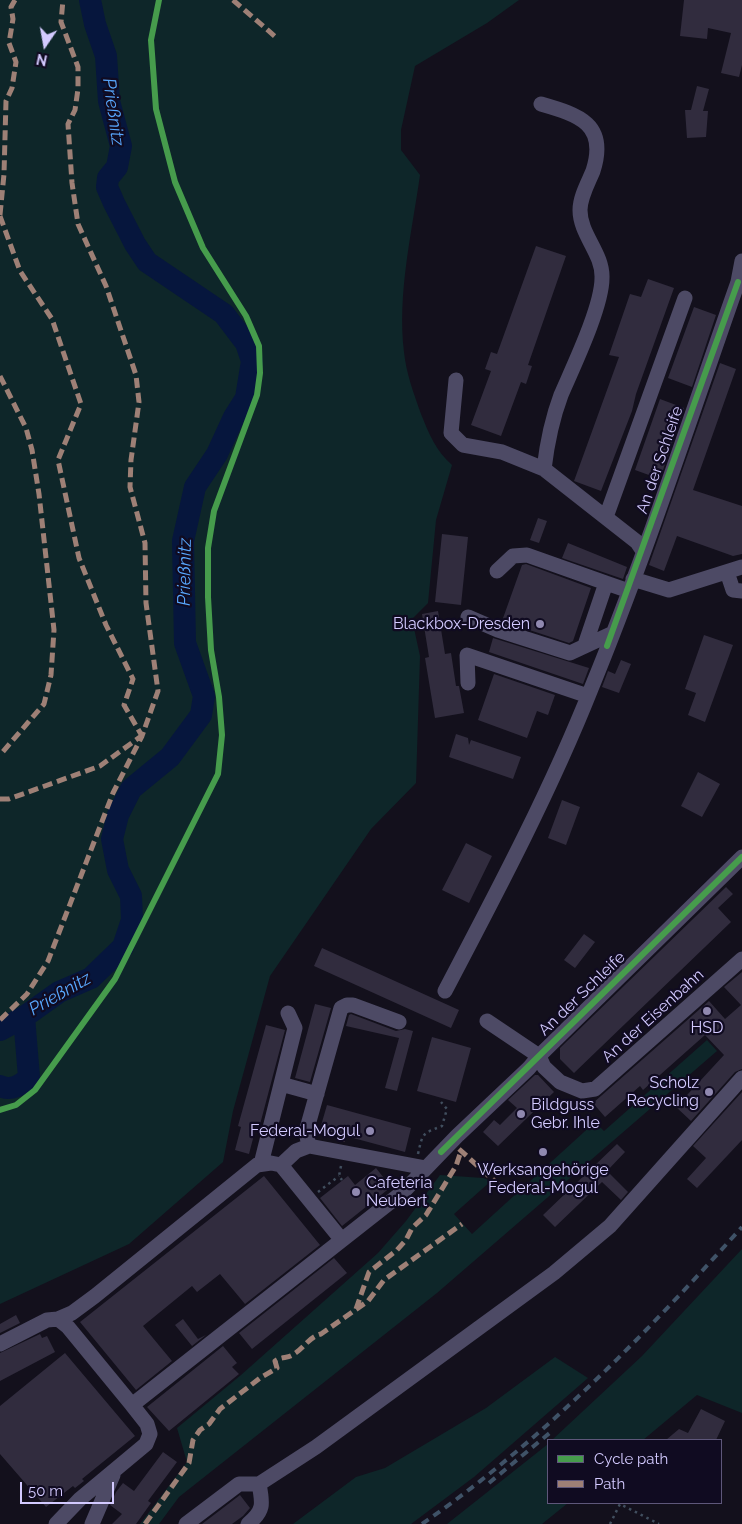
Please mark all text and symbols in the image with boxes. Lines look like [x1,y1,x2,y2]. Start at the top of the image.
north arrow [20,20,70,70]
text: N [35,51,49,69]
water label: Prießnitz [98,77,128,147]
street label: An der Schleife [633,404,687,516]
water label: Prießnitz [174,538,196,606]
place label: Blackbox-Dresden [393,614,530,634]
marker: Blackbox-Dresden [534,618,546,630]
street label: An der Schleife [535,948,629,1040]
street label: An der Eisenbahn [598,965,708,1067]
water label: Prießnitz [25,968,95,1020]
marker: HSD [701,1005,713,1017]
place label: HSD [691,1018,723,1038]
place label: Scholz Recycling [627,1073,699,1111]
marker: Scholz Recycling [703,1086,715,1098]
place label: Bildguss Gebr. Ihle [531,1095,600,1133]
marker: Bildguss Gebr. Ihle [515,1108,527,1120]
place label: Federal-Mogul [250,1121,360,1141]
marker: Federal-Mogul [364,1125,376,1137]
marker: Werksangehörige Federal-Mogul [537,1146,549,1158]
place label: Werksangehörige Federal-Mogul [477,1160,609,1198]
place label: Cafeteria Neubert [366,1173,432,1211]
marker: Cafeteria Neubert [350,1186,362,1198]
legend [547,1439,722,1504]
text: Cycle path [594,1450,668,1468]
scale bar [22,1472,116,1504]
text: Path [594,1475,625,1493]
text: 50 m [28,1482,63,1500]

